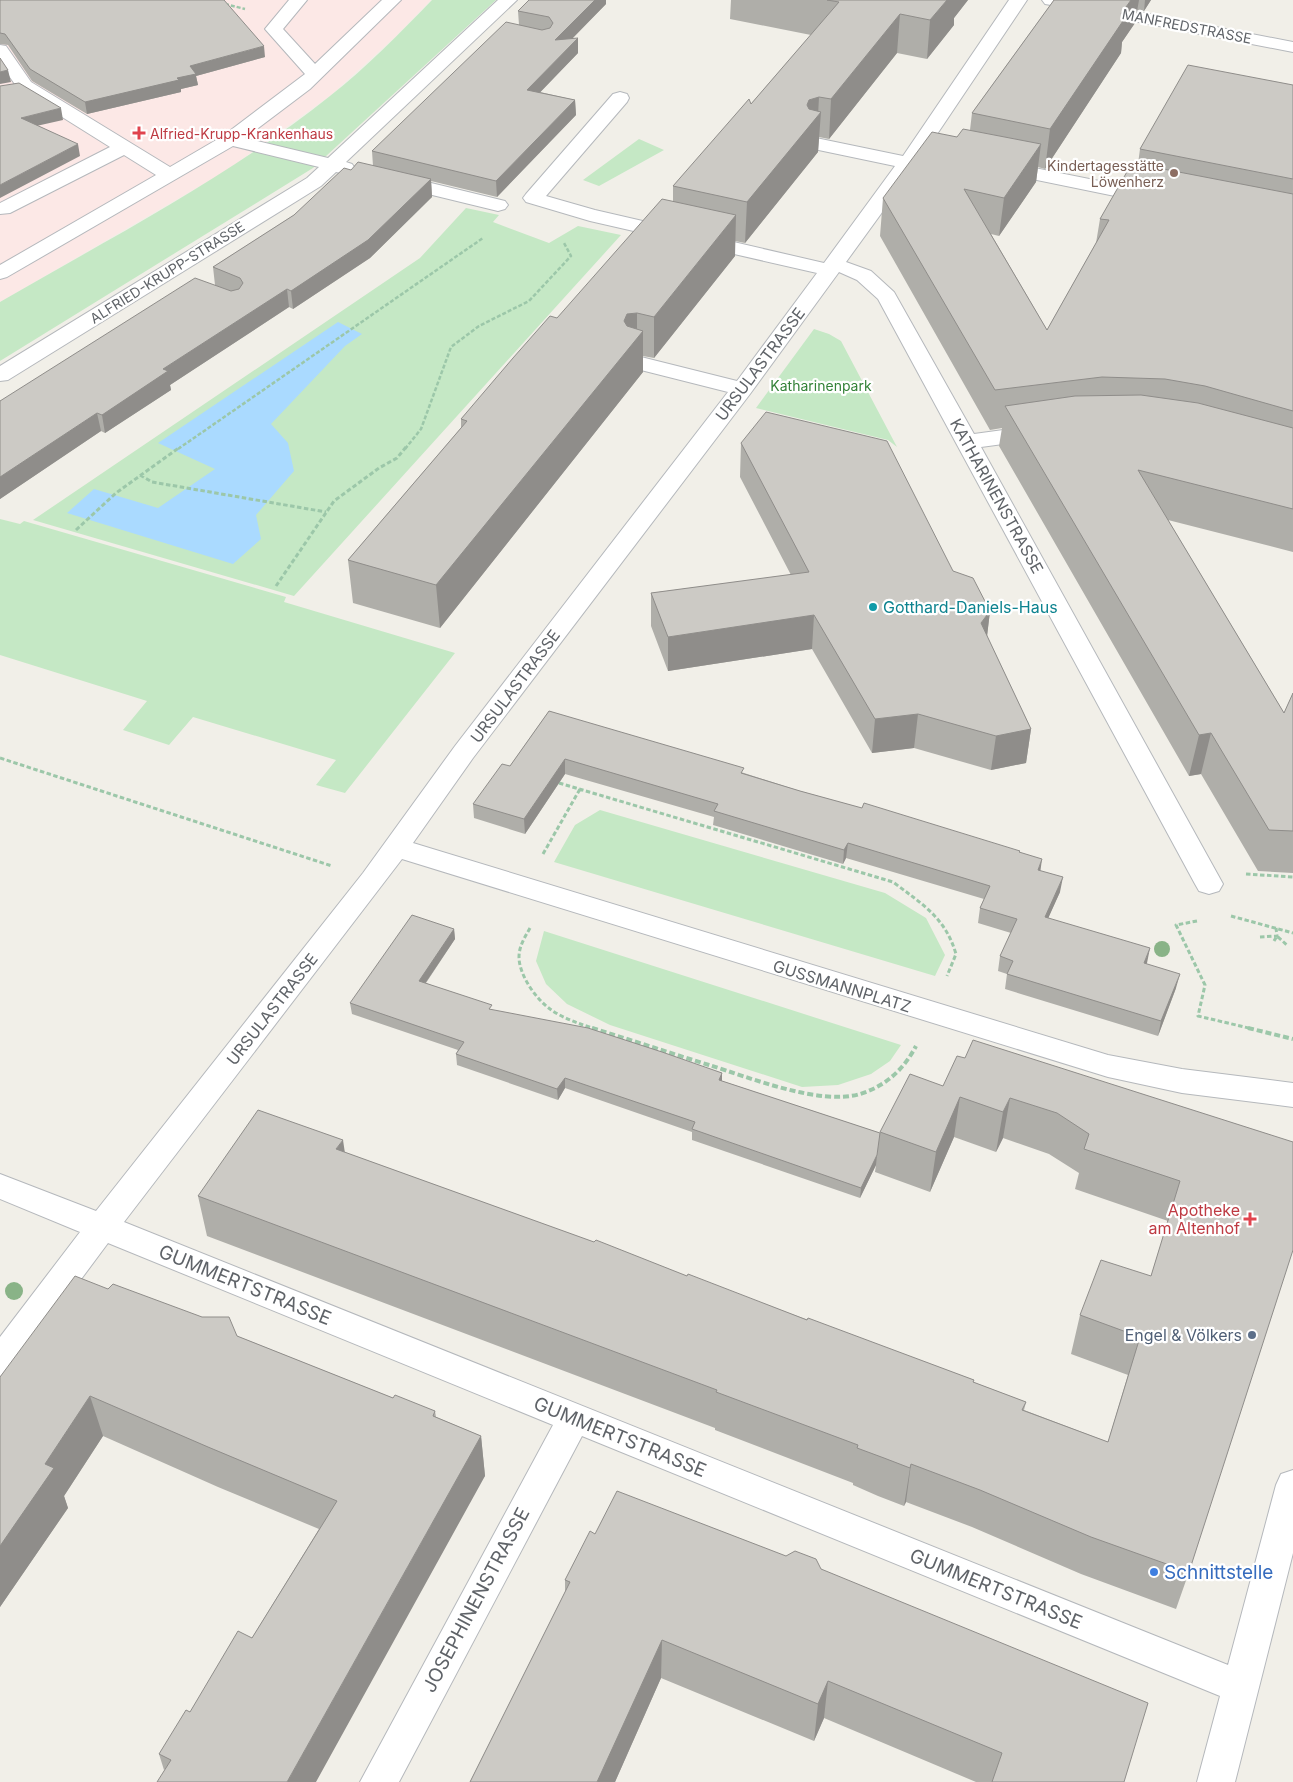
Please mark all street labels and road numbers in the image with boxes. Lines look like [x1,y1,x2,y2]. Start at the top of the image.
street label: MANFREDSTRASSE [1121,5,1253,47]
street label: ALFRIED-KRUPP-STRASSE [87,217,247,327]
street label: URSULASTRASSE [711,303,809,425]
street label: KATHARINENSTRASSE [946,415,1048,577]
street label: URSULASTRASSE [466,625,564,747]
street label: URSULASTRASSE [222,949,322,1069]
street label: GUSSMANNPLATZ [771,955,913,1017]
street label: GUMMERTSTRASSE [155,1240,335,1330]
street label: GUMMERTSTRASSE [530,1392,710,1482]
street label: JOSEPHINENSTRASSE [417,1504,535,1696]
street label: GUMMERTSTRASSE [906,1544,1086,1634]

